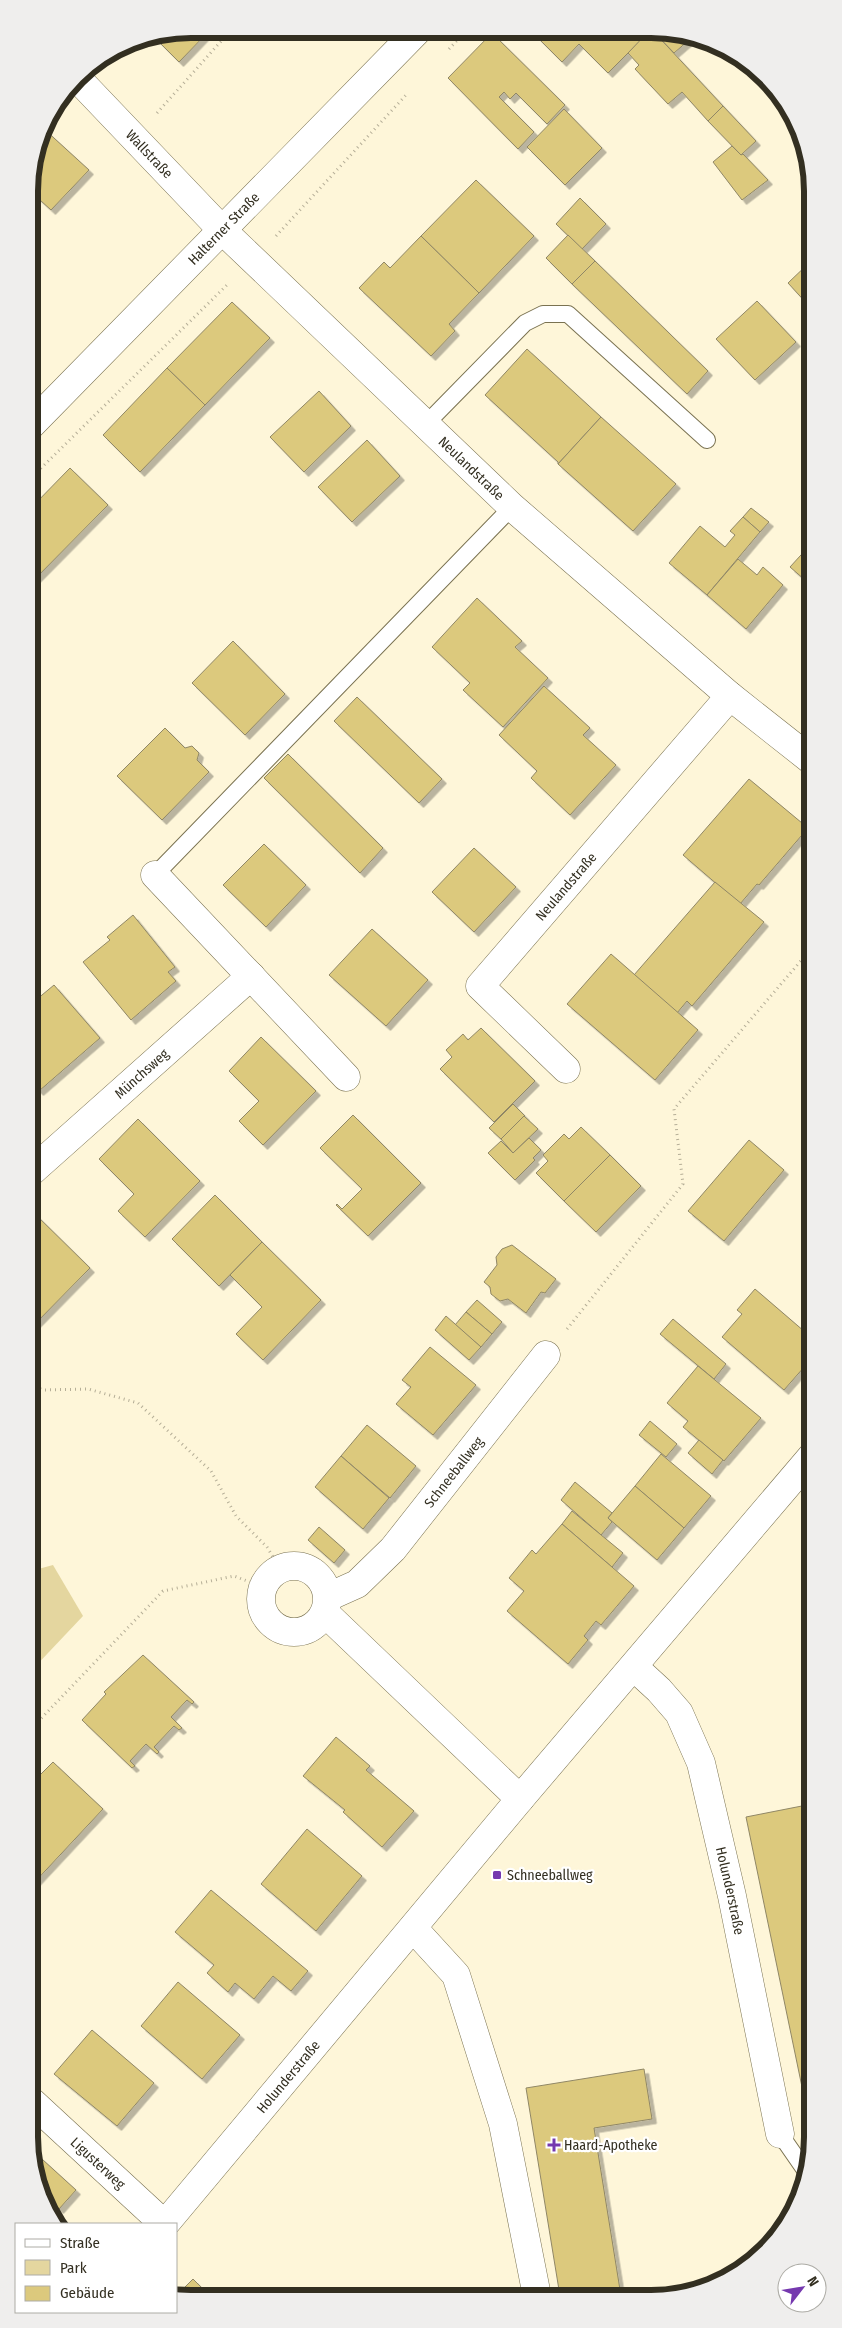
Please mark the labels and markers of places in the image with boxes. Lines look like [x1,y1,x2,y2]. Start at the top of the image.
place label: Schneeballweg [507,1867,593,1884]
marker: Schneeballweg [491,1869,503,1881]
place label: Haard-Apotheke [564,2137,658,2154]
marker: Haard-Apotheke [548,2139,560,2151]

